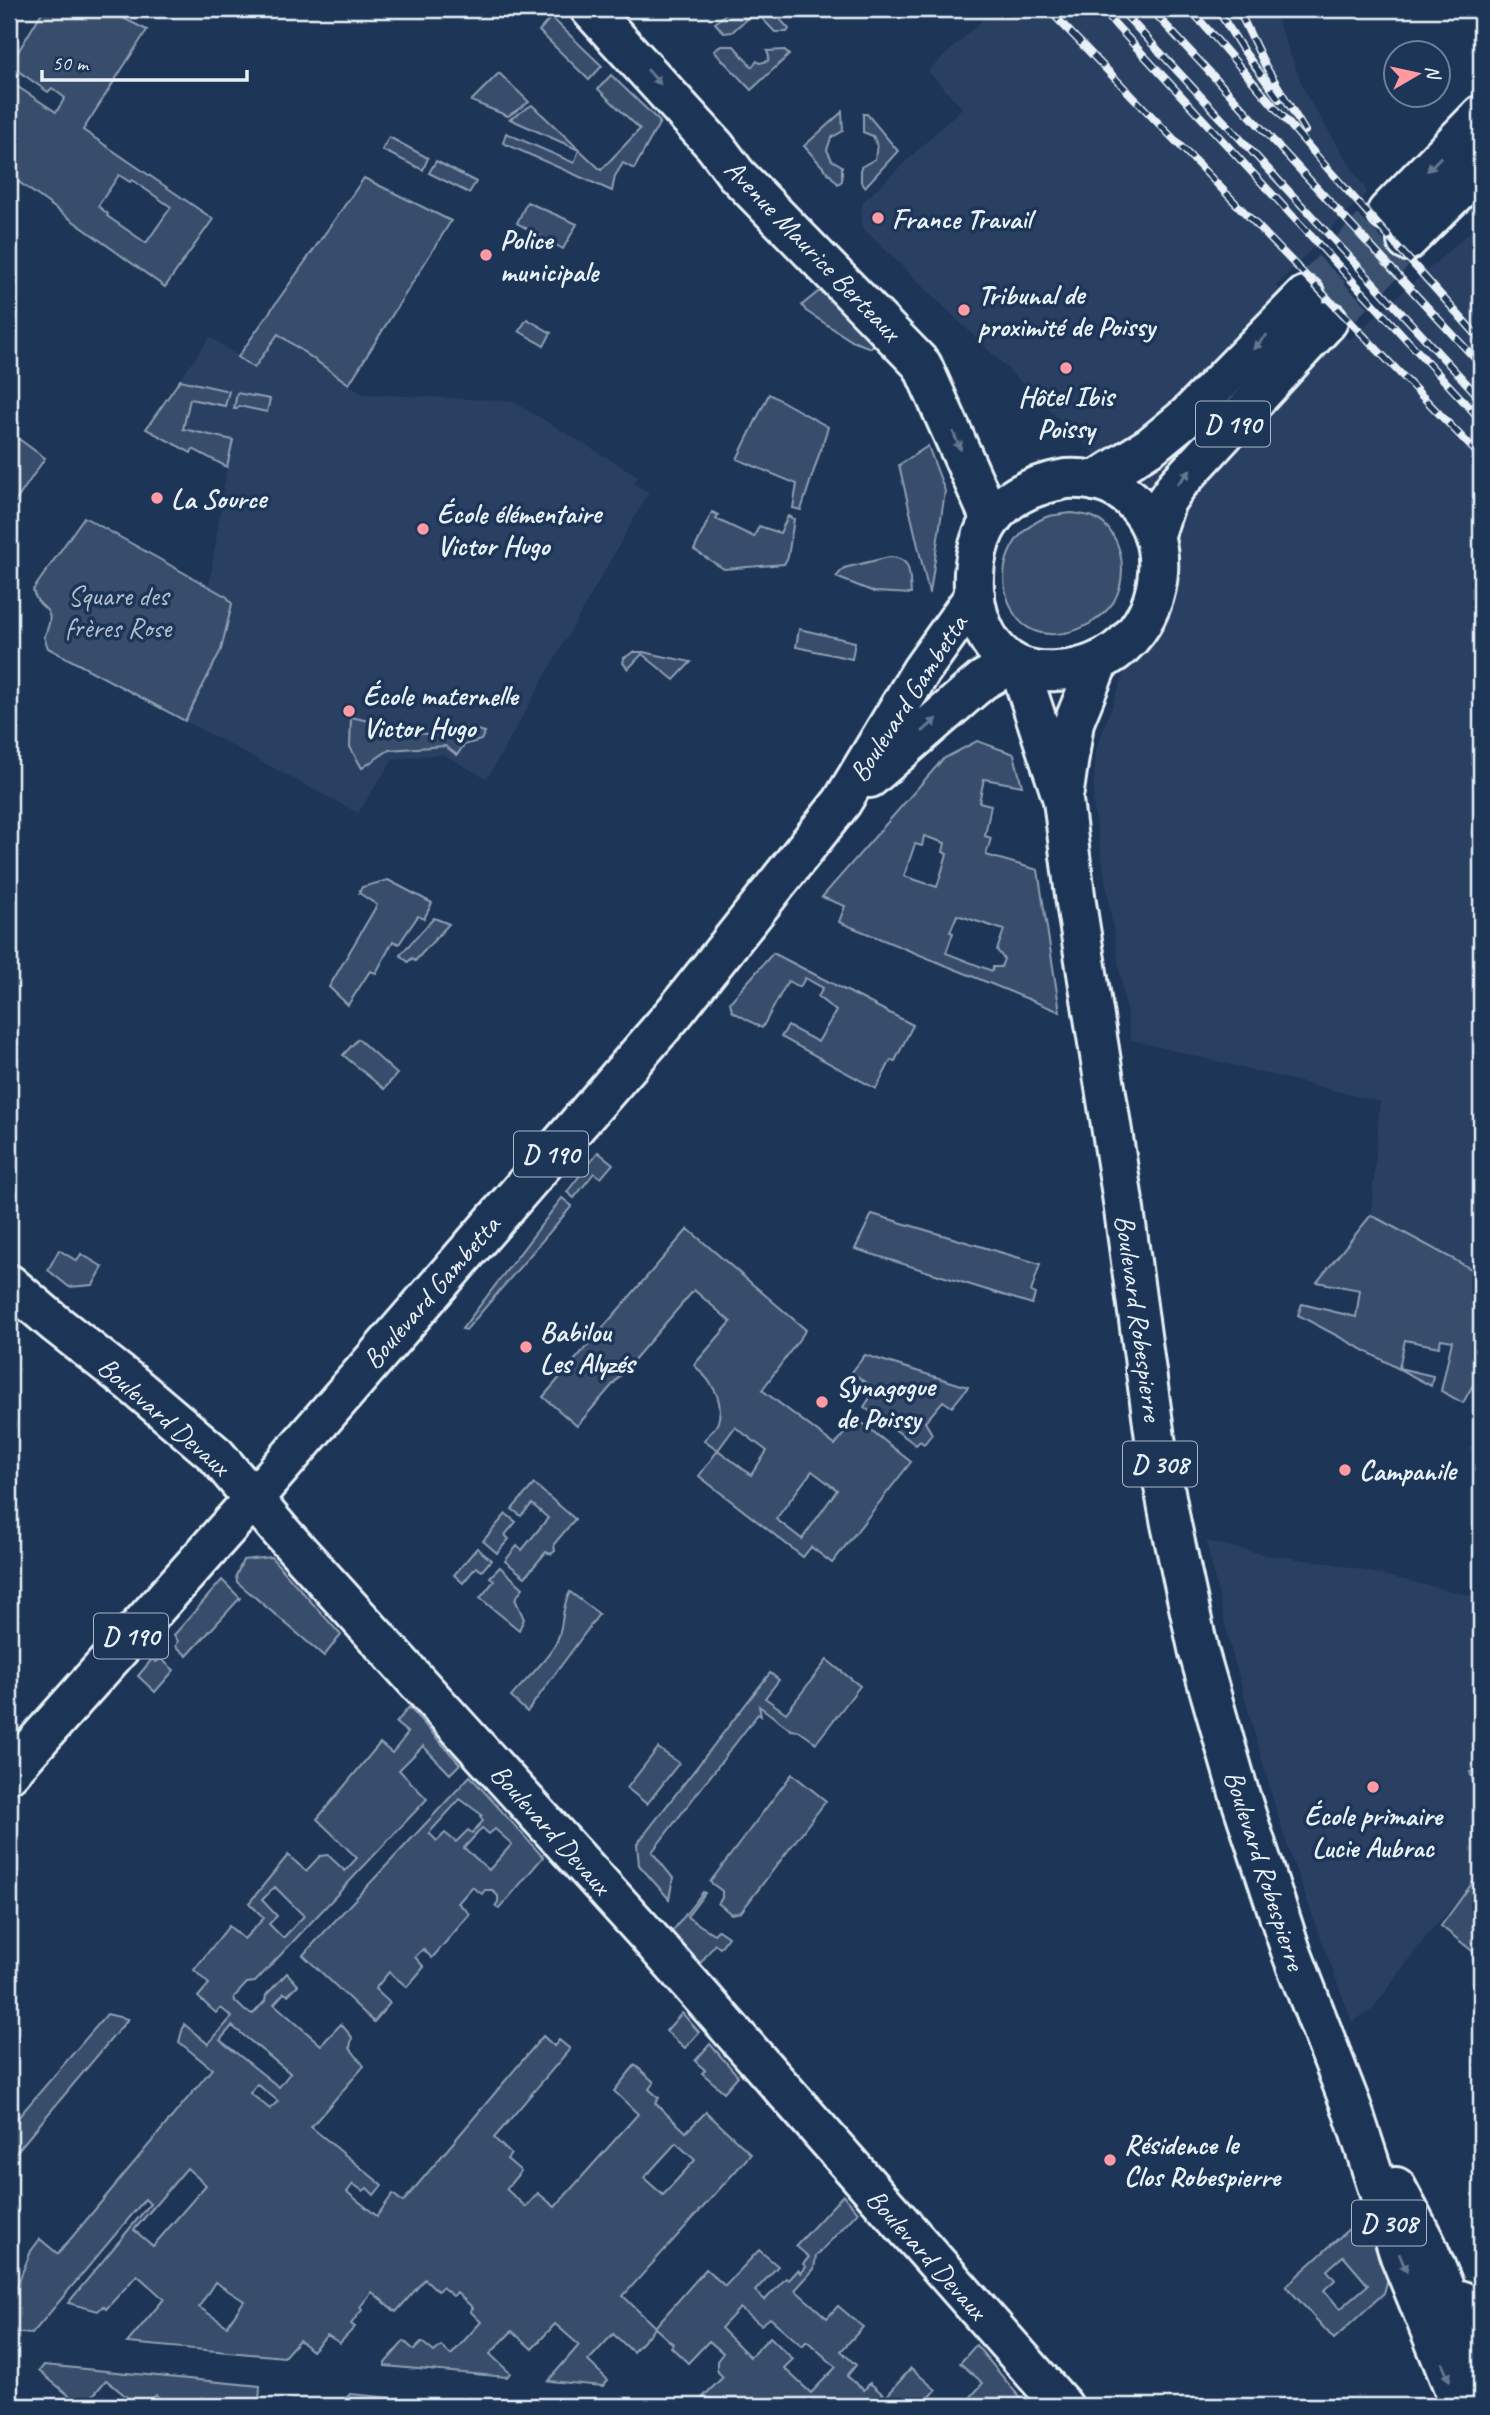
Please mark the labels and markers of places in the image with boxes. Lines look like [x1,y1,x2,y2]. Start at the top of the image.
place label: France Travail [892,201,1037,236]
marker: France Travail [870,210,886,226]
place label: Police municipale [500,222,601,289]
marker: Police municipale [478,247,494,263]
place label: Tribunal de proximité de Poissy [978,277,1157,344]
marker: Tribunal de proximité de Poissy [956,302,972,318]
marker: Hôtel Ibis Poissy [1058,360,1074,376]
place label: Hôtel Ibis Poissy [1018,379,1117,446]
place label: La Source [171,481,269,516]
marker: La Source [149,490,165,506]
place label: École élémentaire Victor Hugo [437,496,603,563]
marker: École élémentaire Victor Hugo [415,521,431,537]
place label: École maternelle Victor Hugo [363,678,520,745]
marker: École maternelle Victor Hugo [341,703,357,719]
place label: Babilou Les Alyzés [540,1314,638,1381]
marker: Babilou Les Alyzés [518,1339,534,1355]
place label: Synagogue de Poissy [836,1369,937,1436]
marker: Synagogue de Poissy [814,1394,830,1410]
place label: Campanile [1359,1453,1458,1488]
marker: Campanile [1337,1462,1353,1478]
marker: École primaire Lucie Aubrac [1365,1779,1381,1795]
place label: École primaire Lucie Aubrac [1304,1798,1444,1865]
place label: Résidence le Clos Robespierre [1124,2127,1282,2194]
marker: Résidence le Clos Robespierre [1102,2152,1118,2168]

